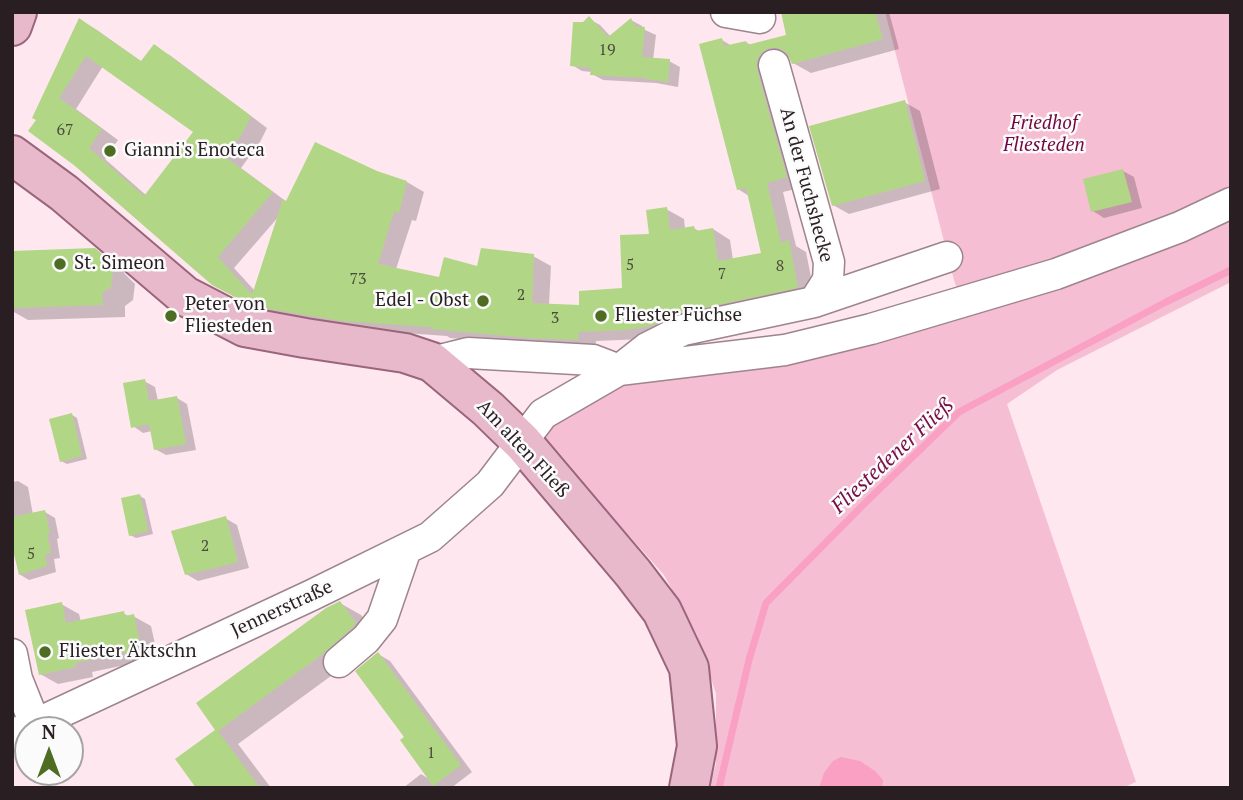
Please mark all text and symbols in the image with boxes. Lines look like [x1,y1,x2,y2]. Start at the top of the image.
house number: 19 [598,40,616,60]
street label: An der Fuchshecke [774,105,838,265]
park label: Friedhof Fliesteden [1003,113,1085,157]
house number: 67 [56,120,74,140]
place label: Gianni's Enoteca [124,140,265,162]
marker: Gianni's Enoteca [102,143,118,159]
place label: St. Simeon [74,253,165,275]
house number: 5 [626,255,634,275]
marker: St. Simeon [52,256,68,272]
house number: 8 [776,256,784,276]
house number: 7 [718,264,726,284]
house number: 73 [349,269,367,289]
house number: 2 [517,285,525,305]
place label: Edel - Obst [375,290,469,312]
marker: Edel - Obst [475,293,491,309]
place label: Peter von Fliesteden [185,294,273,338]
place label: Fliester Füchse [615,305,742,327]
marker: Peter von Fliesteden [163,308,179,324]
house number: 3 [551,308,559,328]
marker: Fliester Füchse [593,308,609,324]
water label: Fliestedener Fließ [827,393,959,519]
street label: Am alten Fließ [472,395,574,503]
house number: 2 [201,536,209,556]
house number: 5 [27,544,35,564]
street label: Jennerstraße [228,576,336,642]
place label: Fliester Äktschn [59,641,196,663]
marker: Fliester Äktschn [37,644,53,660]
north arrow [14,716,84,786]
text: N [42,719,56,744]
house number: 1 [427,743,435,763]

